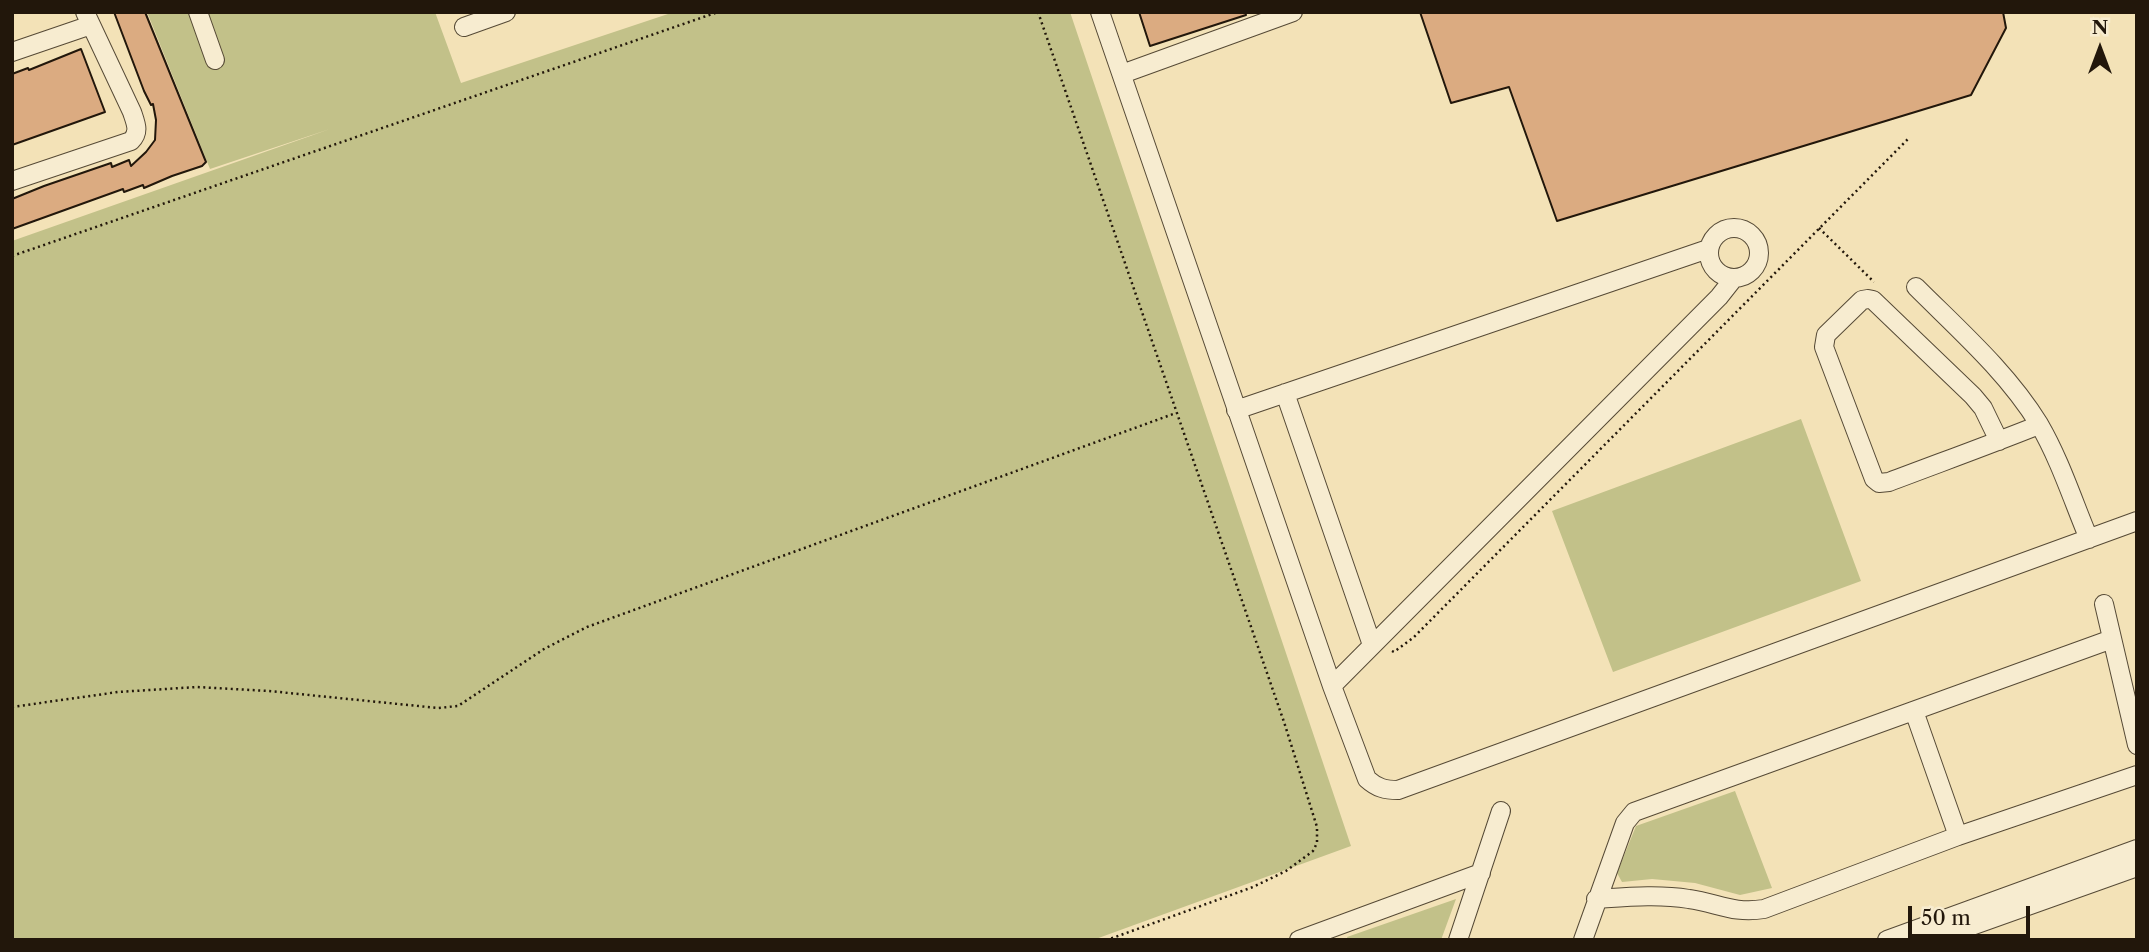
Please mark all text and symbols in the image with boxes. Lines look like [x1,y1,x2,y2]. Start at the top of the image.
north arrow [2065,14,2135,84]
text: N [2092,16,2108,39]
scale bar [1911,892,2034,936]
text: 50 m [1921,905,1971,930]

